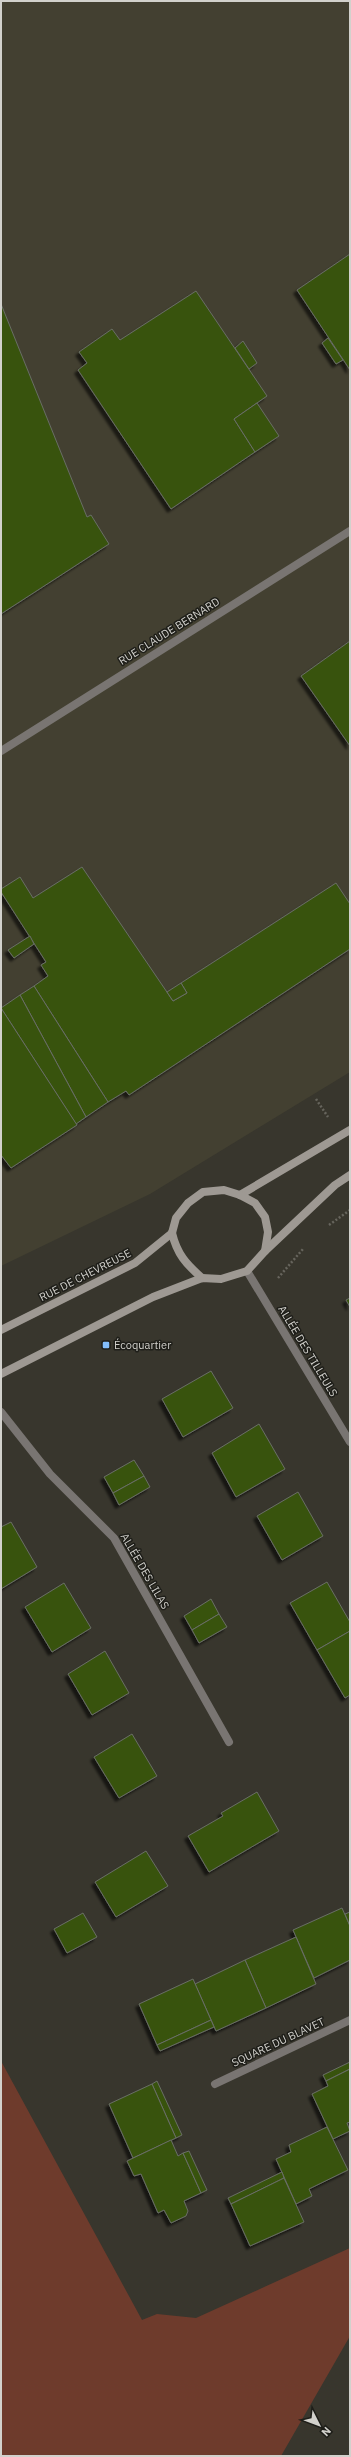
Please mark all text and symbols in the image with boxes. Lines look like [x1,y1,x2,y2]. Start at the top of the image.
street label: RUE CLAUDE BERNARD [116,594,222,668]
street label: RUE DE CHEVREUSE [37,1246,133,1304]
street label: ALLÉE DES TILLEULS [275,1303,341,1399]
place label: Écoquartier [114,1338,171,1352]
marker: Écoquartier [101,1340,111,1350]
street label: ALLÉE DES LILAS [118,1531,172,1611]
street label: SQUARE DU BLAVET [229,2014,327,2070]
north arrow [299,2405,339,2445]
text: N [319,2424,334,2439]

